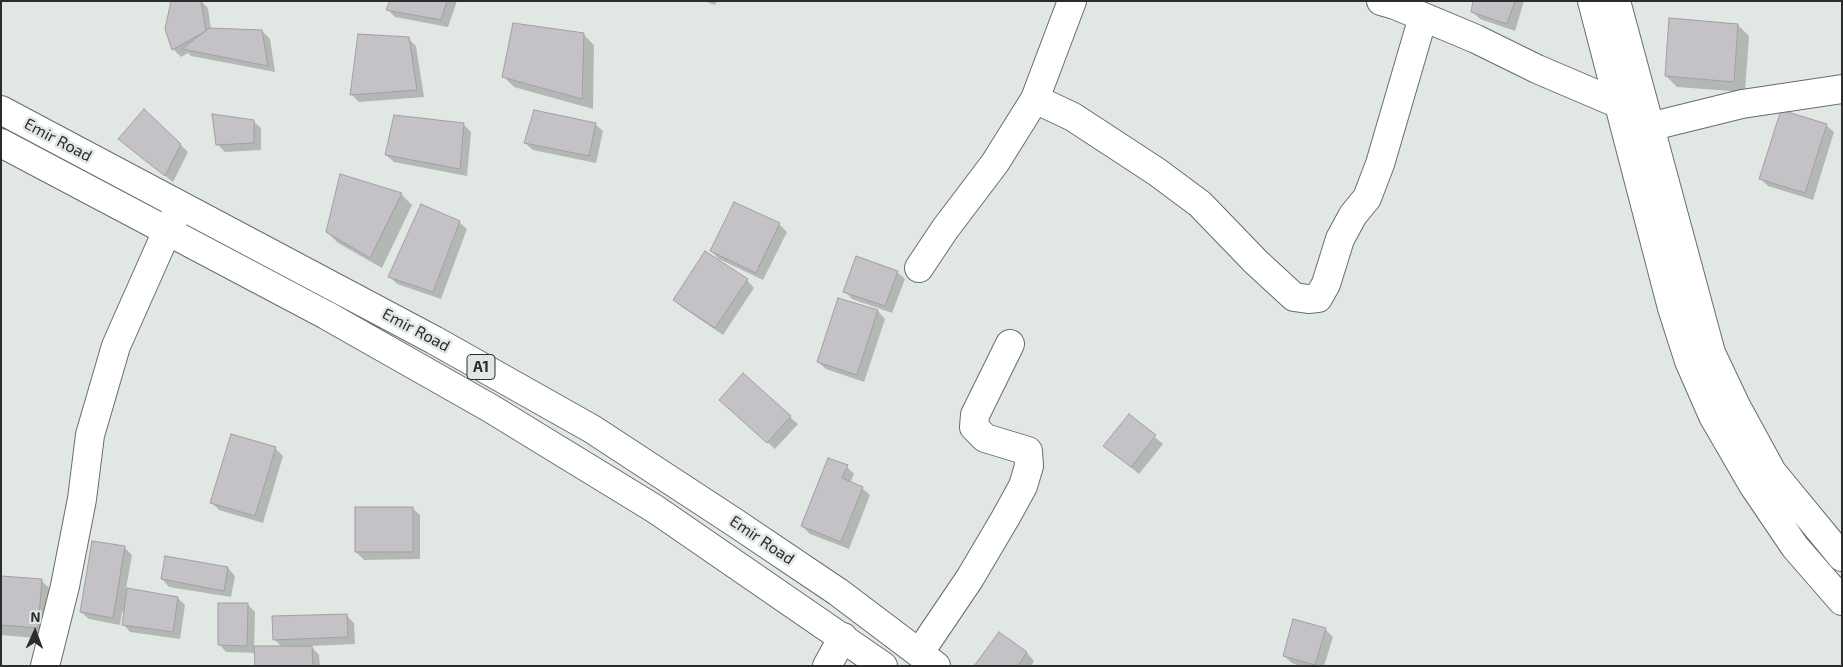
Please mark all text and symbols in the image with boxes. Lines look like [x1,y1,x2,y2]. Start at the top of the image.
street label: Emir Road [21,114,95,166]
street label: Emir Road [379,304,453,356]
road number: A1 [467,354,495,380]
street label: Emir Road [726,511,798,569]
north arrow [10,607,60,657]
text: N [30,608,41,625]

